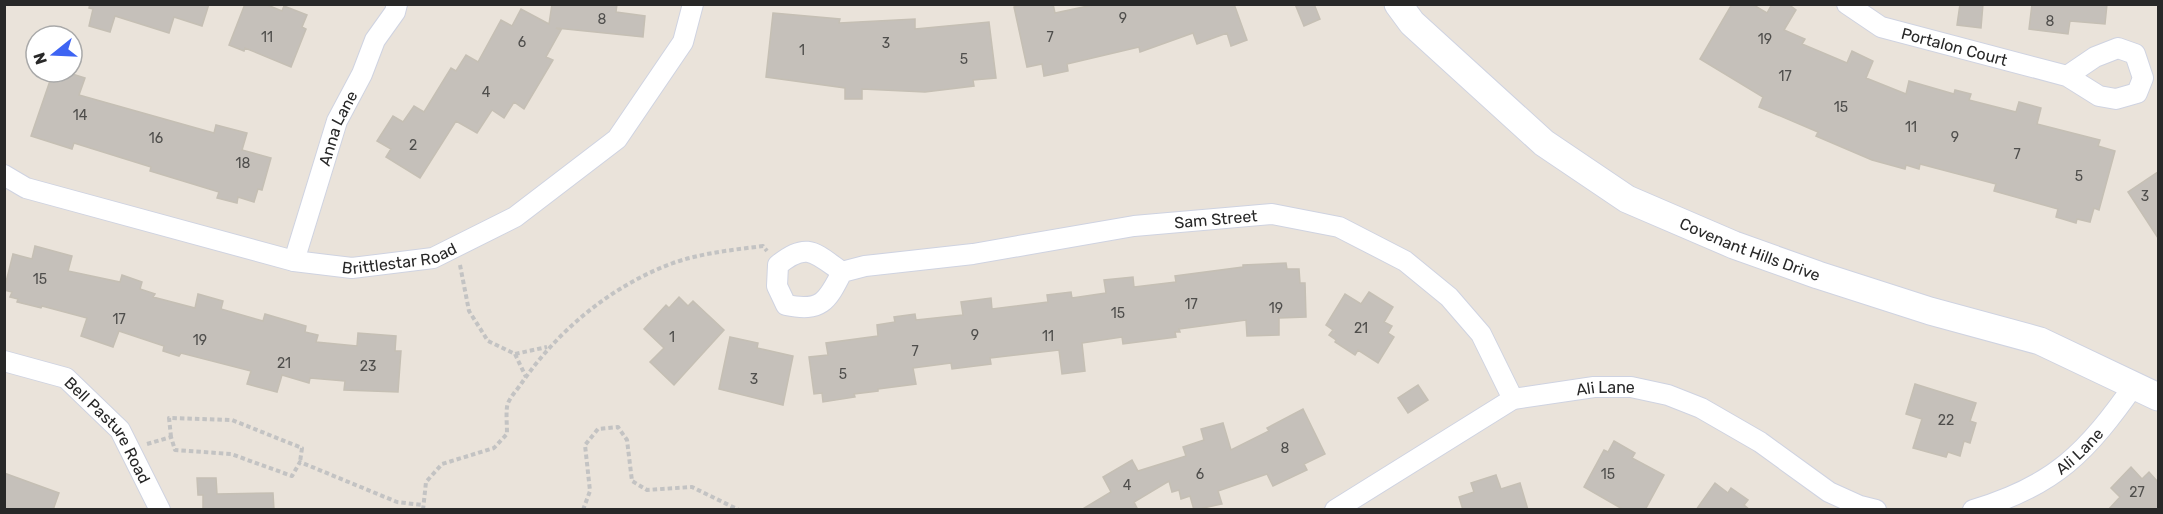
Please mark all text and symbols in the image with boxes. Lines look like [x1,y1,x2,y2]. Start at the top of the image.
house number: 9 [1119,10,1127,27]
house number: 8 [598,11,607,28]
house number: 8 [2046,13,2055,30]
street label: Portalon Court [1899,23,2010,69]
north arrow [24,24,84,84]
house number: 11 [261,29,273,46]
house number: 7 [1046,29,1054,46]
house number: 19 [1758,31,1772,48]
house number: 6 [518,34,526,51]
house number: 3 [882,35,890,52]
house number: 1 [799,42,805,59]
text: N [29,50,51,67]
house number: 5 [960,51,968,68]
house number: 17 [1778,68,1792,85]
house number: 4 [482,84,491,101]
street label: Anna Lane [314,87,361,168]
house number: 15 [1834,99,1848,116]
house number: 14 [73,107,88,124]
house number: 11 [1905,119,1917,136]
house number: 9 [1951,129,1959,146]
house number: 16 [149,130,163,147]
house number: 2 [409,137,417,154]
house number: 7 [2013,146,2021,163]
house number: 18 [236,155,251,172]
house number: 5 [2075,168,2083,185]
house number: 3 [2141,188,2149,205]
street label: Sam Street [1173,206,1258,232]
street label: Covenant Hills Drive [1677,213,1823,285]
street label: Brittlestar Road [341,238,460,277]
house number: 15 [33,271,47,288]
house number: 17 [1184,296,1198,313]
house number: 19 [1269,300,1283,317]
house number: 15 [1111,305,1125,322]
house number: 17 [112,311,126,328]
house number: 21 [1354,320,1368,337]
house number: 9 [971,327,979,344]
house number: 11 [1042,328,1054,345]
house number: 1 [669,329,675,346]
house number: 19 [193,332,207,349]
house number: 7 [911,343,919,360]
house number: 21 [277,355,291,372]
house number: 23 [360,358,376,375]
house number: 5 [839,366,847,383]
house number: 3 [750,371,758,388]
street label: Bell Pasture Road [61,373,155,486]
street label: Ali Lane [1575,378,1635,399]
house number: 22 [1938,412,1954,429]
street label: Ali Lane [2052,424,2107,478]
house number: 8 [1281,440,1290,457]
house number: 6 [1196,466,1204,483]
house number: 15 [1601,466,1615,483]
house number: 4 [1123,477,1132,494]
house number: 27 [2129,484,2145,501]

